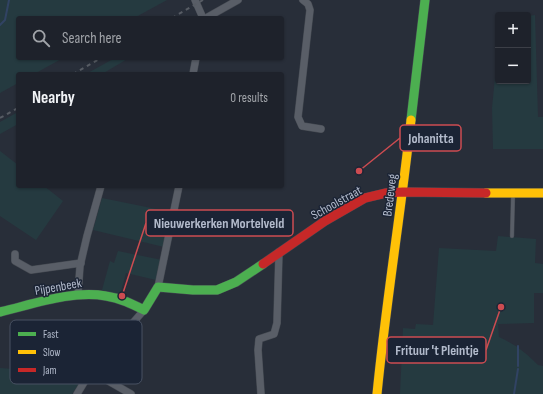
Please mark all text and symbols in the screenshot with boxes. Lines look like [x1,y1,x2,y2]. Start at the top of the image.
map controls [495,12,531,84]
button: + [495,12,531,48]
search box [16,16,284,60]
icon: search [30,27,52,49]
text: Search here [62,29,122,48]
button: − [495,48,531,84]
text: Nearby [32,88,75,108]
text: 0 results [230,90,268,106]
callout: Johanitta [400,125,461,151]
text: Johanitta [407,130,454,147]
street label: Bredeweg [379,173,401,217]
street label: Schoolstraat [308,182,365,223]
callout: Nieuwerkerken Mortelveld [146,210,293,236]
text: Nieuwerkerken Mortelveld [154,215,284,232]
street label: Pijpenbeek [34,275,83,299]
legend [10,320,142,384]
text: Fast [43,328,59,341]
callout: Frituur 't Pleintje [387,337,486,363]
text: Frituur 't Pleintje [395,342,479,359]
text: Slow [43,346,60,359]
text: Jam [42,364,57,377]

